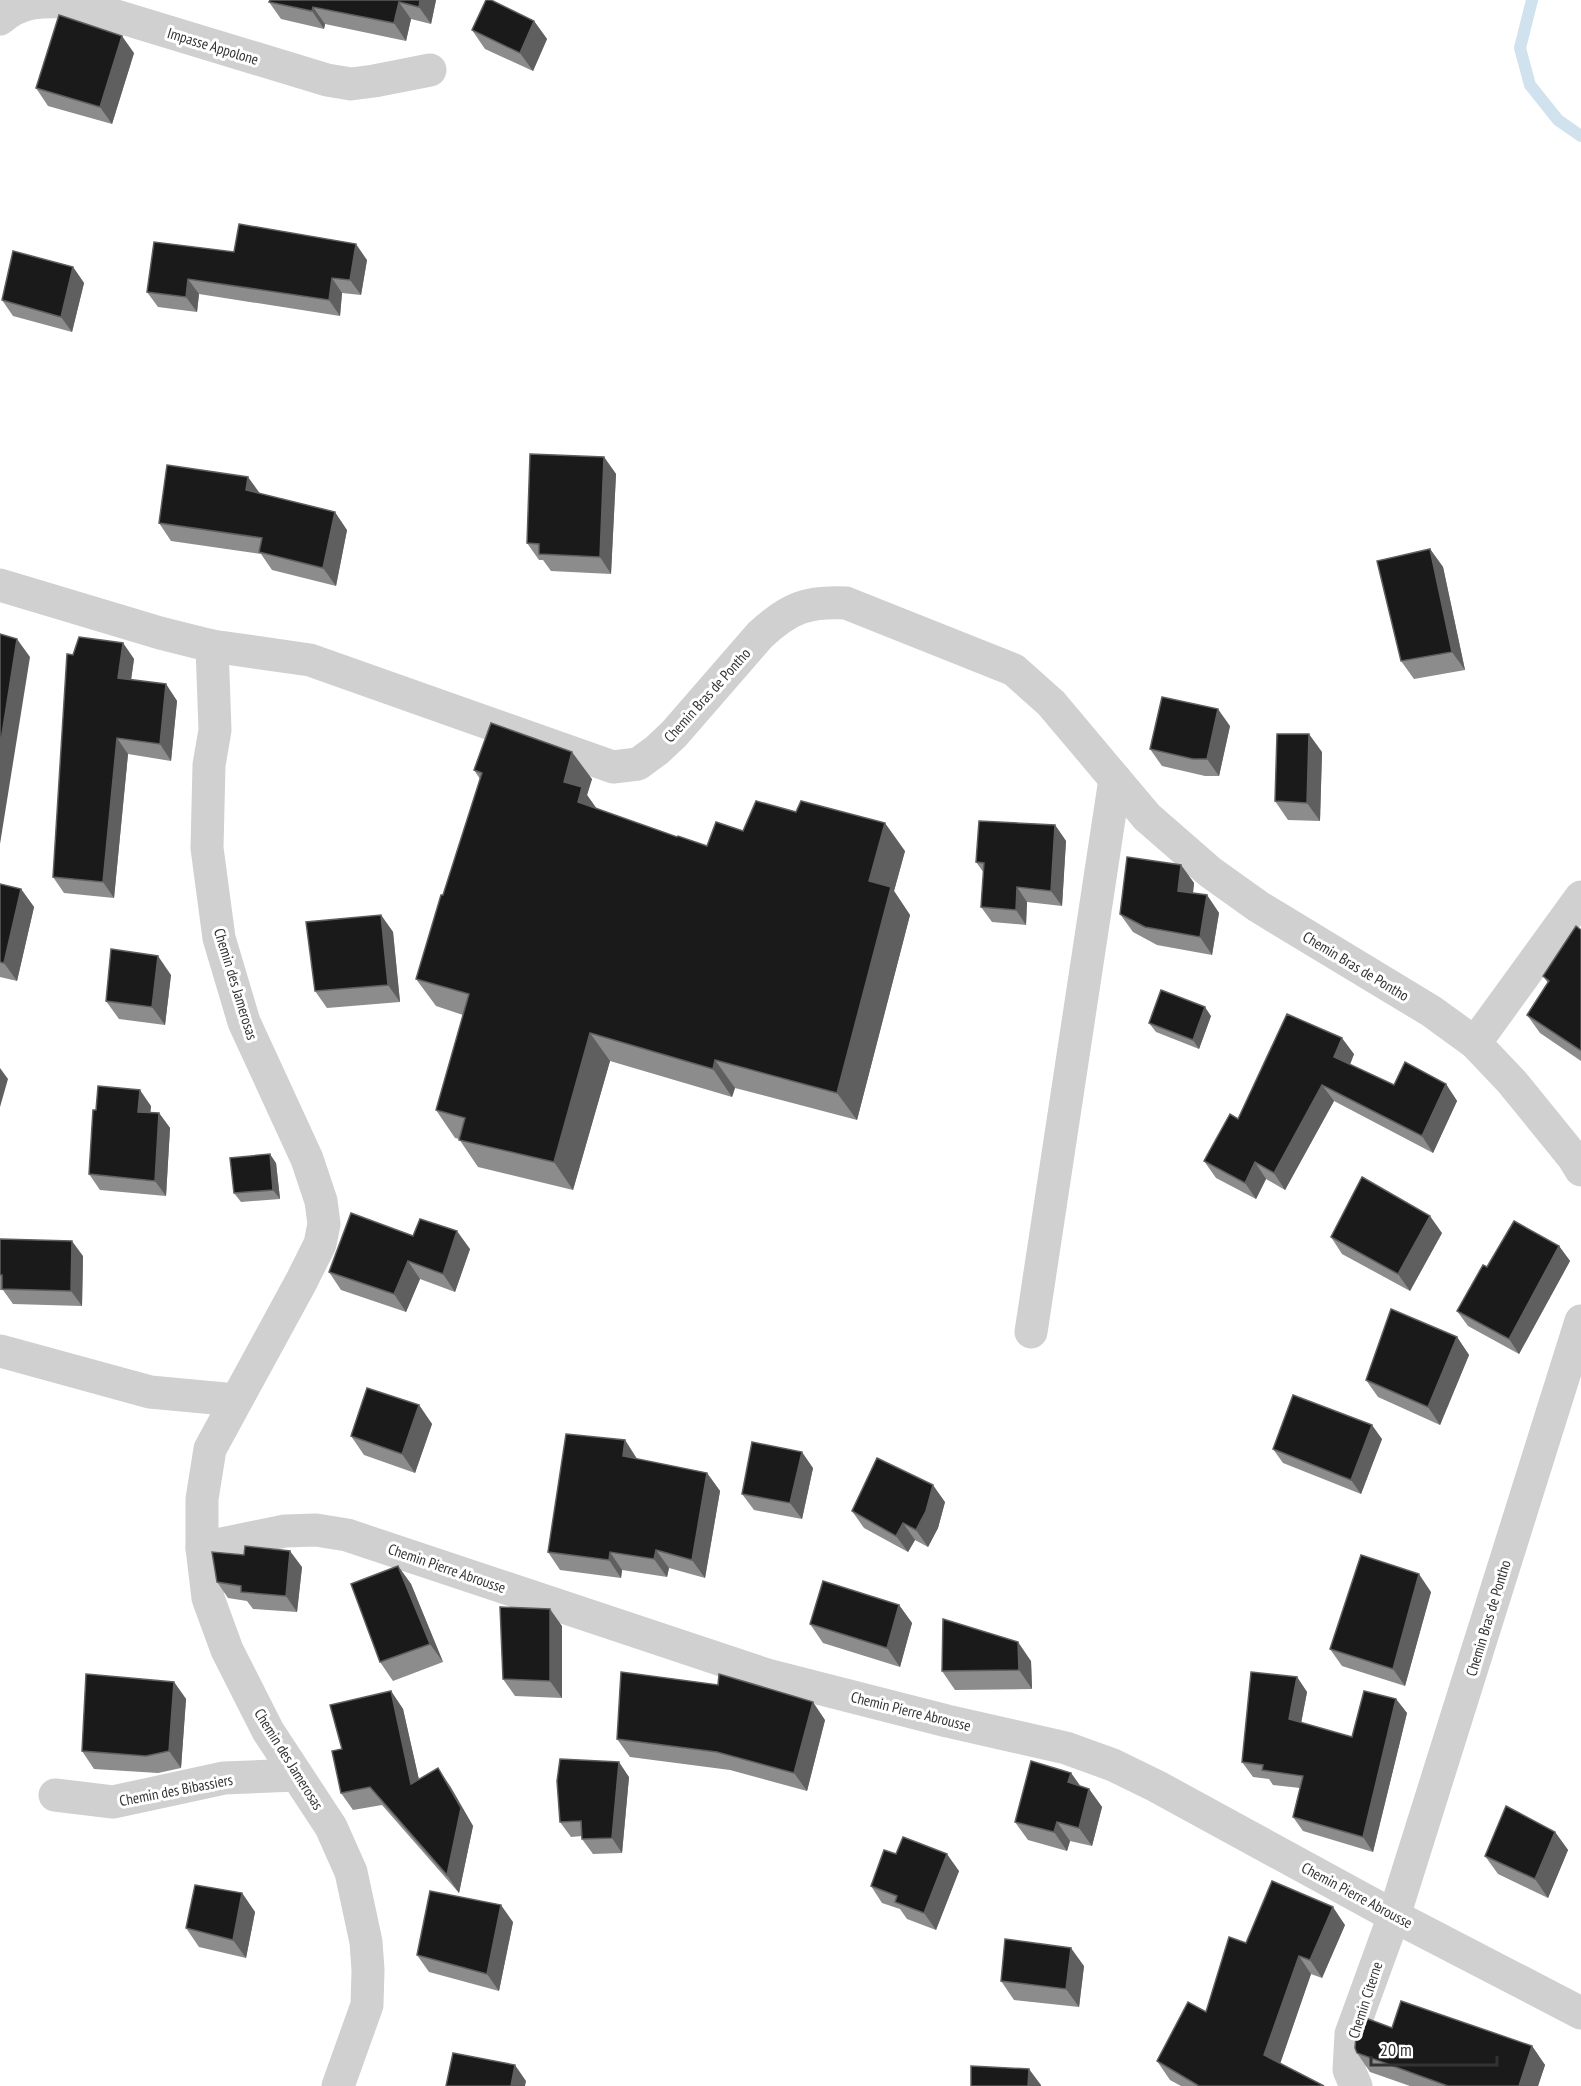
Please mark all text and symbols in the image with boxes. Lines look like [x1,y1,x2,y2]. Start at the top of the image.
street label: Impasse Appolone [165,23,261,69]
street label: Chemin Bras de Pontho [660,644,754,746]
street label: Chemin des Jamerosas [210,926,262,1042]
street label: Chemin Bras de Pontho [1300,927,1412,1005]
street label: Chemin Pierre Abrousse [386,1539,508,1597]
street label: Chemin Bras de Pontho [1461,1558,1515,1678]
street label: Chemin Pierre Abrousse [849,1687,973,1735]
street label: Chemin des Jamerosas [250,1705,328,1813]
street label: Chemin des Bibassiers [118,1770,234,1810]
street label: Chemin Pierre Abrousse [1298,1858,1416,1932]
street label: Chemin Citerne [1344,1959,1386,2041]
scale bar [1371,2029,1497,2067]
text: 20 m [1380,2038,1412,2061]

